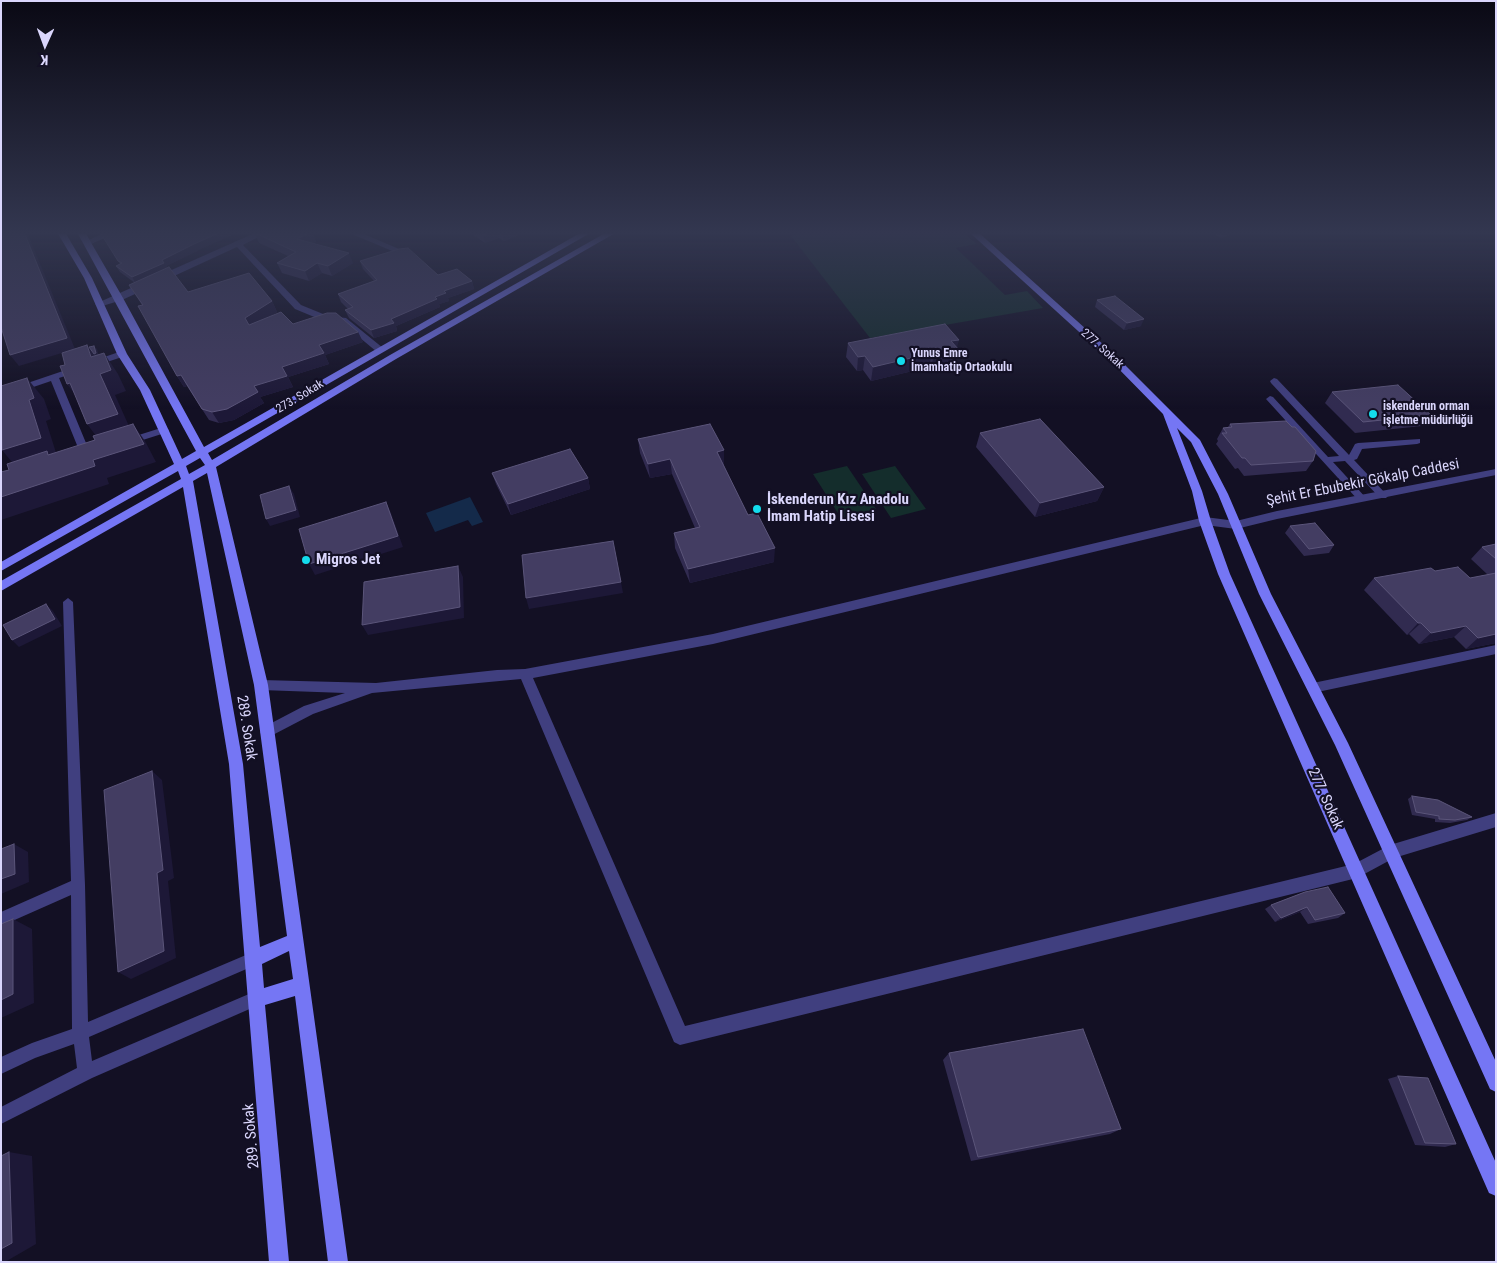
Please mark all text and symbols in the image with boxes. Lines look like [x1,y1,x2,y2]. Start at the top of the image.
north arrow [20,20,70,70]
text: K [40,52,49,68]
street label: 277. Sokak [1078,326,1126,372]
place label: Yunus Emre İmamhatip Ortaokulu [911,347,1012,375]
marker: Yunus Emre İmamhatip Ortaokulu [895,355,907,367]
street label: 273. Sokak [274,377,326,417]
place label: iskenderun orman işletme müdürlüğü [1383,400,1473,428]
marker: iskenderun orman işletme müdürlüğü [1367,408,1379,420]
street label: Şehit Er Ebubekir Gökalp Caddesi [1265,455,1461,511]
place label: İskenderun Kız Anadolu İmam Hatip Lisesi [767,491,909,526]
marker: İskenderun Kız Anadolu İmam Hatip Lisesi [751,503,763,515]
place label: Migros Jet [316,551,380,569]
marker: Migros Jet [300,554,312,566]
street label: 289. Sokak [232,694,260,762]
street label: 277. Sokak [1303,765,1347,833]
street label: 289. Sokak [240,1103,264,1169]

